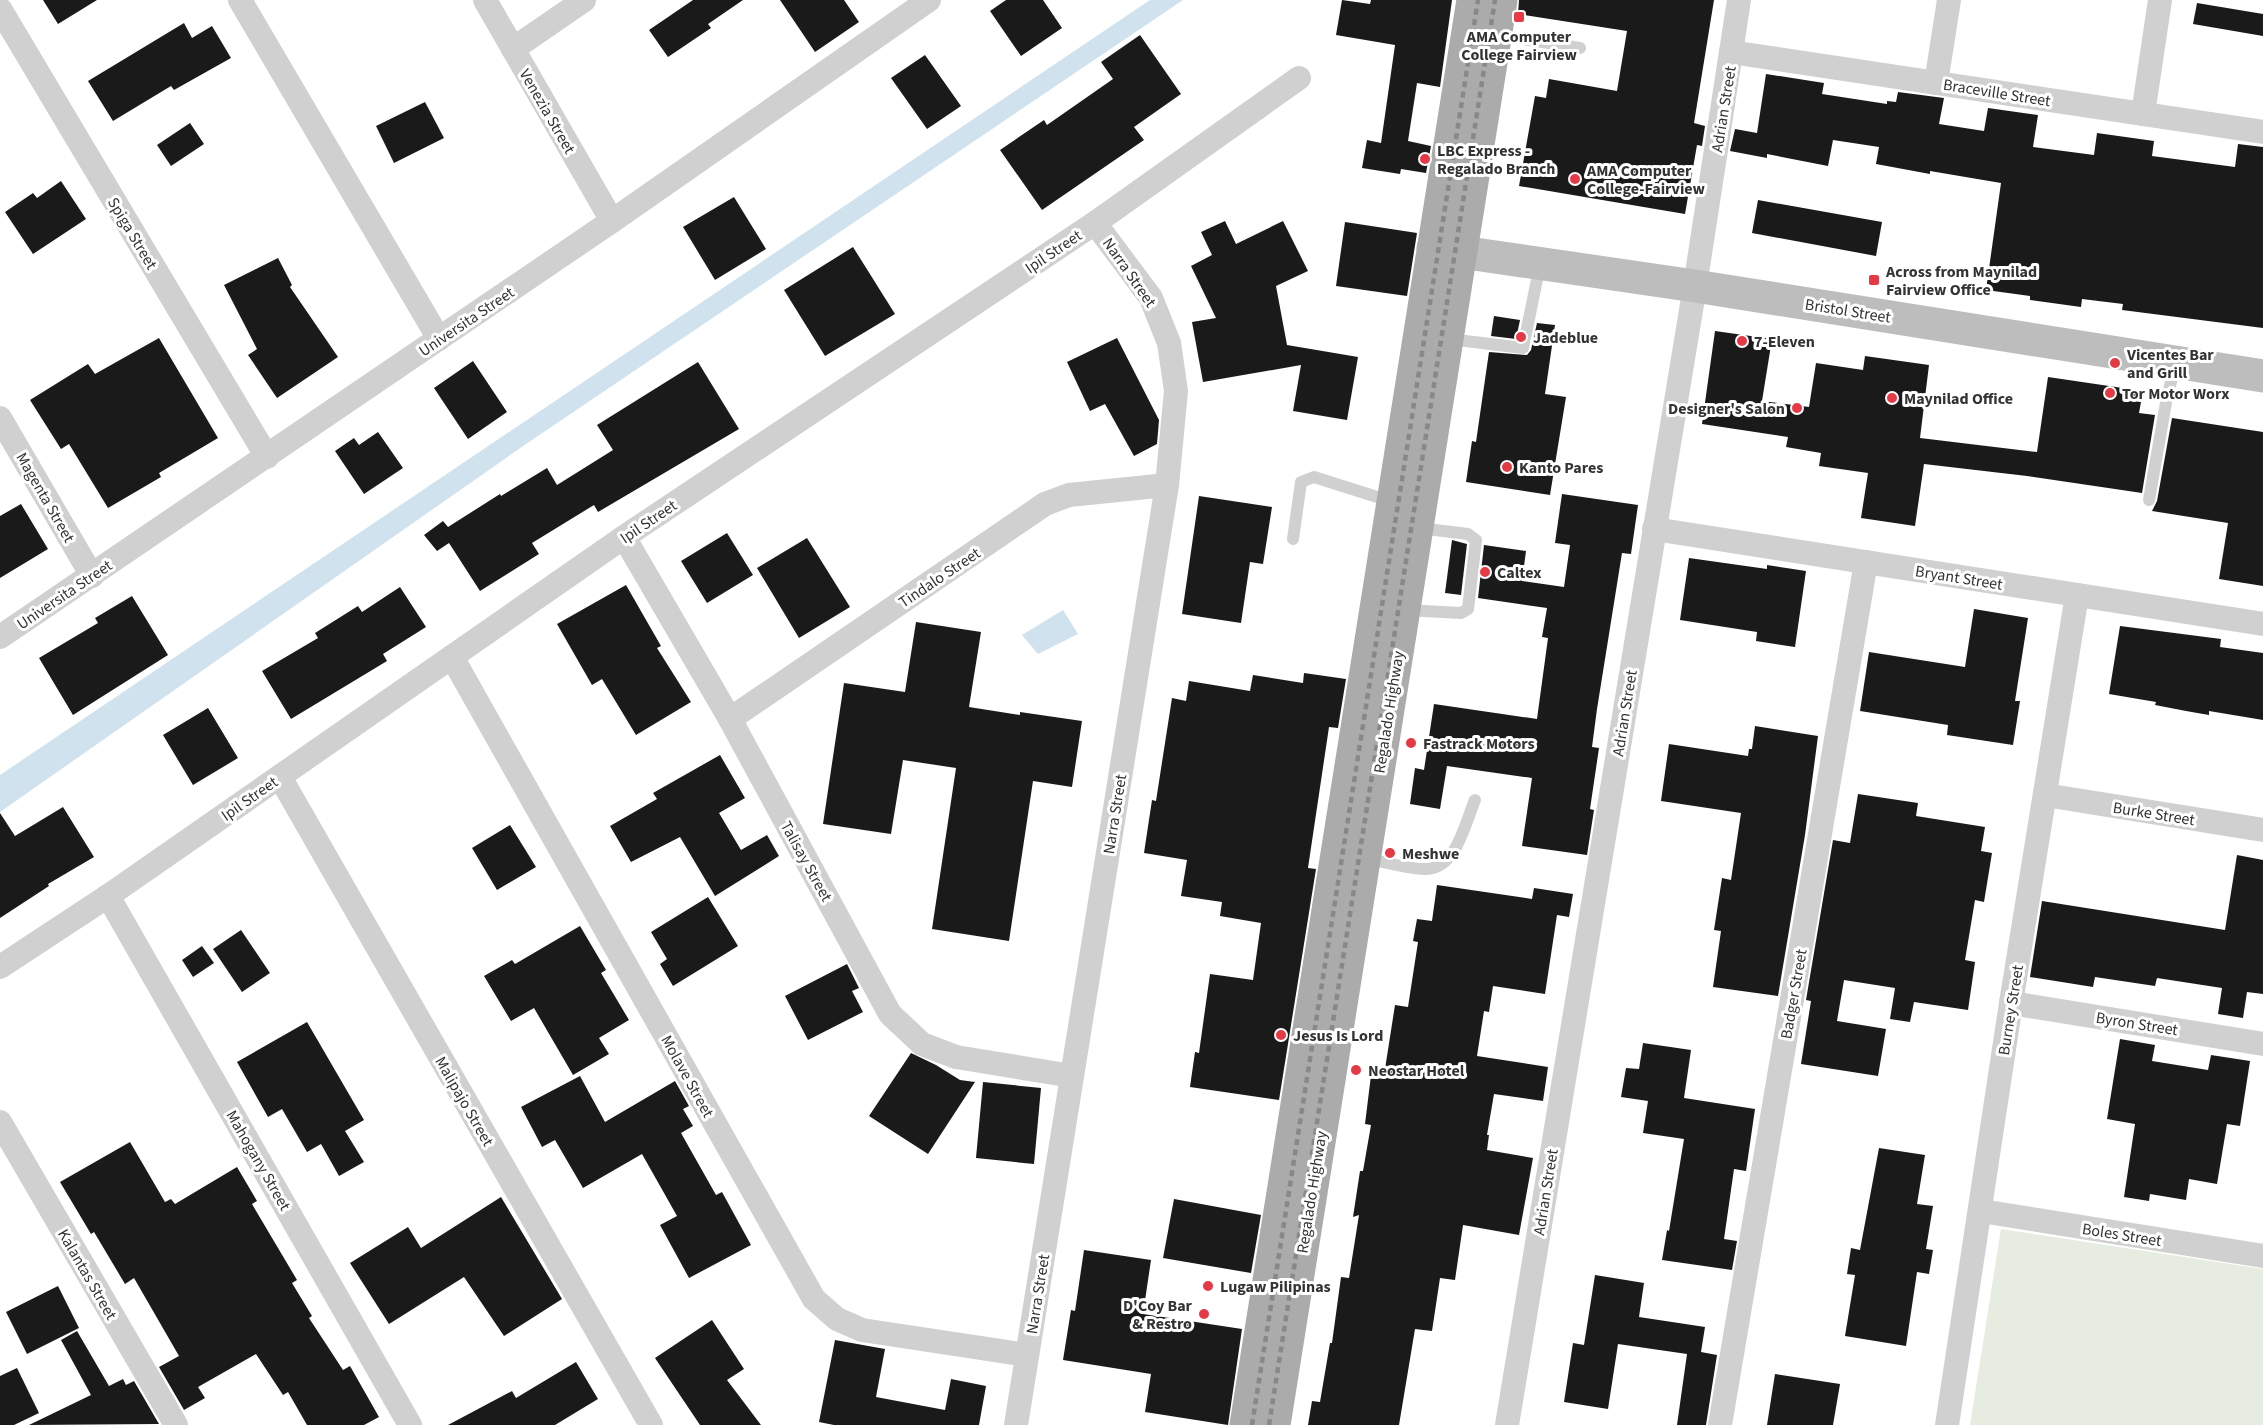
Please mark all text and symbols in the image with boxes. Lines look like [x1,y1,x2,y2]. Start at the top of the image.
marker: AMA Computer College Fairview [1512,10,1526,24]
place label: AMA Computer College Fairview [1461,26,1577,66]
street label: Adrian Street [1706,64,1742,154]
street label: Venezia Street [514,65,581,159]
street label: Braceville Street [1942,74,2053,112]
place label: LBC Express - Regalado Branch [1437,140,1556,180]
marker: LBC Express - Regalado Branch [1418,152,1432,166]
place label: AMA Computer College-Fairview [1586,160,1706,200]
marker: AMA Computer College-Fairview [1568,172,1582,186]
street label: Spiga Street [102,193,163,274]
street label: Ipil Street [1021,224,1087,279]
street label: Narra Street [1097,233,1162,312]
place label: Across from Maynilad Fairview Office [1885,261,2037,301]
marker: Across from Maynilad Fairview Office [1867,273,1881,287]
street label: Universita Street [414,281,519,362]
street label: Bristol Street [1803,293,1893,329]
place label: Jadeblue [1533,327,1598,349]
marker: Jadeblue [1514,330,1528,344]
place label: 7-Eleven [1754,331,1815,353]
marker: 7-Eleven [1735,334,1749,348]
place label: Vicentes Bar and Grill [2126,344,2214,384]
marker: Vicentes Bar and Grill [2108,356,2122,370]
place label: Tor Motor Worx [2122,383,2230,405]
marker: Tor Motor Worx [2103,386,2117,400]
place label: Maynilad Office [1904,388,2013,410]
marker: Maynilad Office [1885,391,1899,405]
place label: Designer's Salon [1668,398,1785,420]
marker: Designer's Salon [1790,401,1804,415]
street label: Magenta Street [10,448,80,547]
place label: Kanto Pares [1519,457,1603,479]
marker: Kanto Pares [1500,460,1514,474]
street label: Ipil Street [616,494,682,549]
street label: Tindalo Street [894,542,985,613]
street label: Universita Street [12,554,117,635]
street label: Bryant Street [1914,560,2005,596]
place label: Caltex [1497,562,1541,584]
marker: Caltex [1478,565,1492,579]
street label: Regalado Highway [1368,649,1410,775]
street label: Adrian Street [1607,668,1643,758]
place label: Fastrack Motors [1423,733,1535,755]
marker: Fastrack Motors [1404,736,1418,750]
street label: Ipil Street [217,771,283,826]
street label: Narra Street [1098,772,1132,856]
street label: Burke Street [2111,797,2197,831]
street label: Talisay Street [775,817,838,906]
place label: Meshwe [1402,843,1459,865]
marker: Meshwe [1383,846,1397,860]
street label: Badger Street [1775,947,1813,1041]
street label: Burney Street [1993,963,2029,1057]
street label: Byron Street [2094,1007,2180,1041]
place label: Jesus Is Lord [1293,1025,1383,1047]
marker: Jesus Is Lord [1274,1028,1288,1042]
street label: Molave Street [655,1031,719,1122]
street label: Malipajo Street [430,1053,499,1151]
place label: Neostar Hotel [1368,1060,1465,1082]
marker: Neostar Hotel [1349,1063,1363,1077]
street label: Mahogany Street [220,1106,296,1215]
street label: Regalado Highway [1291,1129,1333,1255]
street label: Adrian Street [1528,1147,1564,1237]
street label: Boles Street [2081,1218,2164,1252]
street label: Kalantas Street [52,1225,122,1324]
street label: Narra Street [1021,1252,1055,1336]
place label: Lugaw Pilipinas [1220,1276,1331,1298]
marker: Lugaw Pilipinas [1201,1279,1215,1293]
place label: D'Coy Bar & Restro [1123,1295,1193,1335]
marker: D'Coy Bar & Restro [1197,1307,1211,1321]

